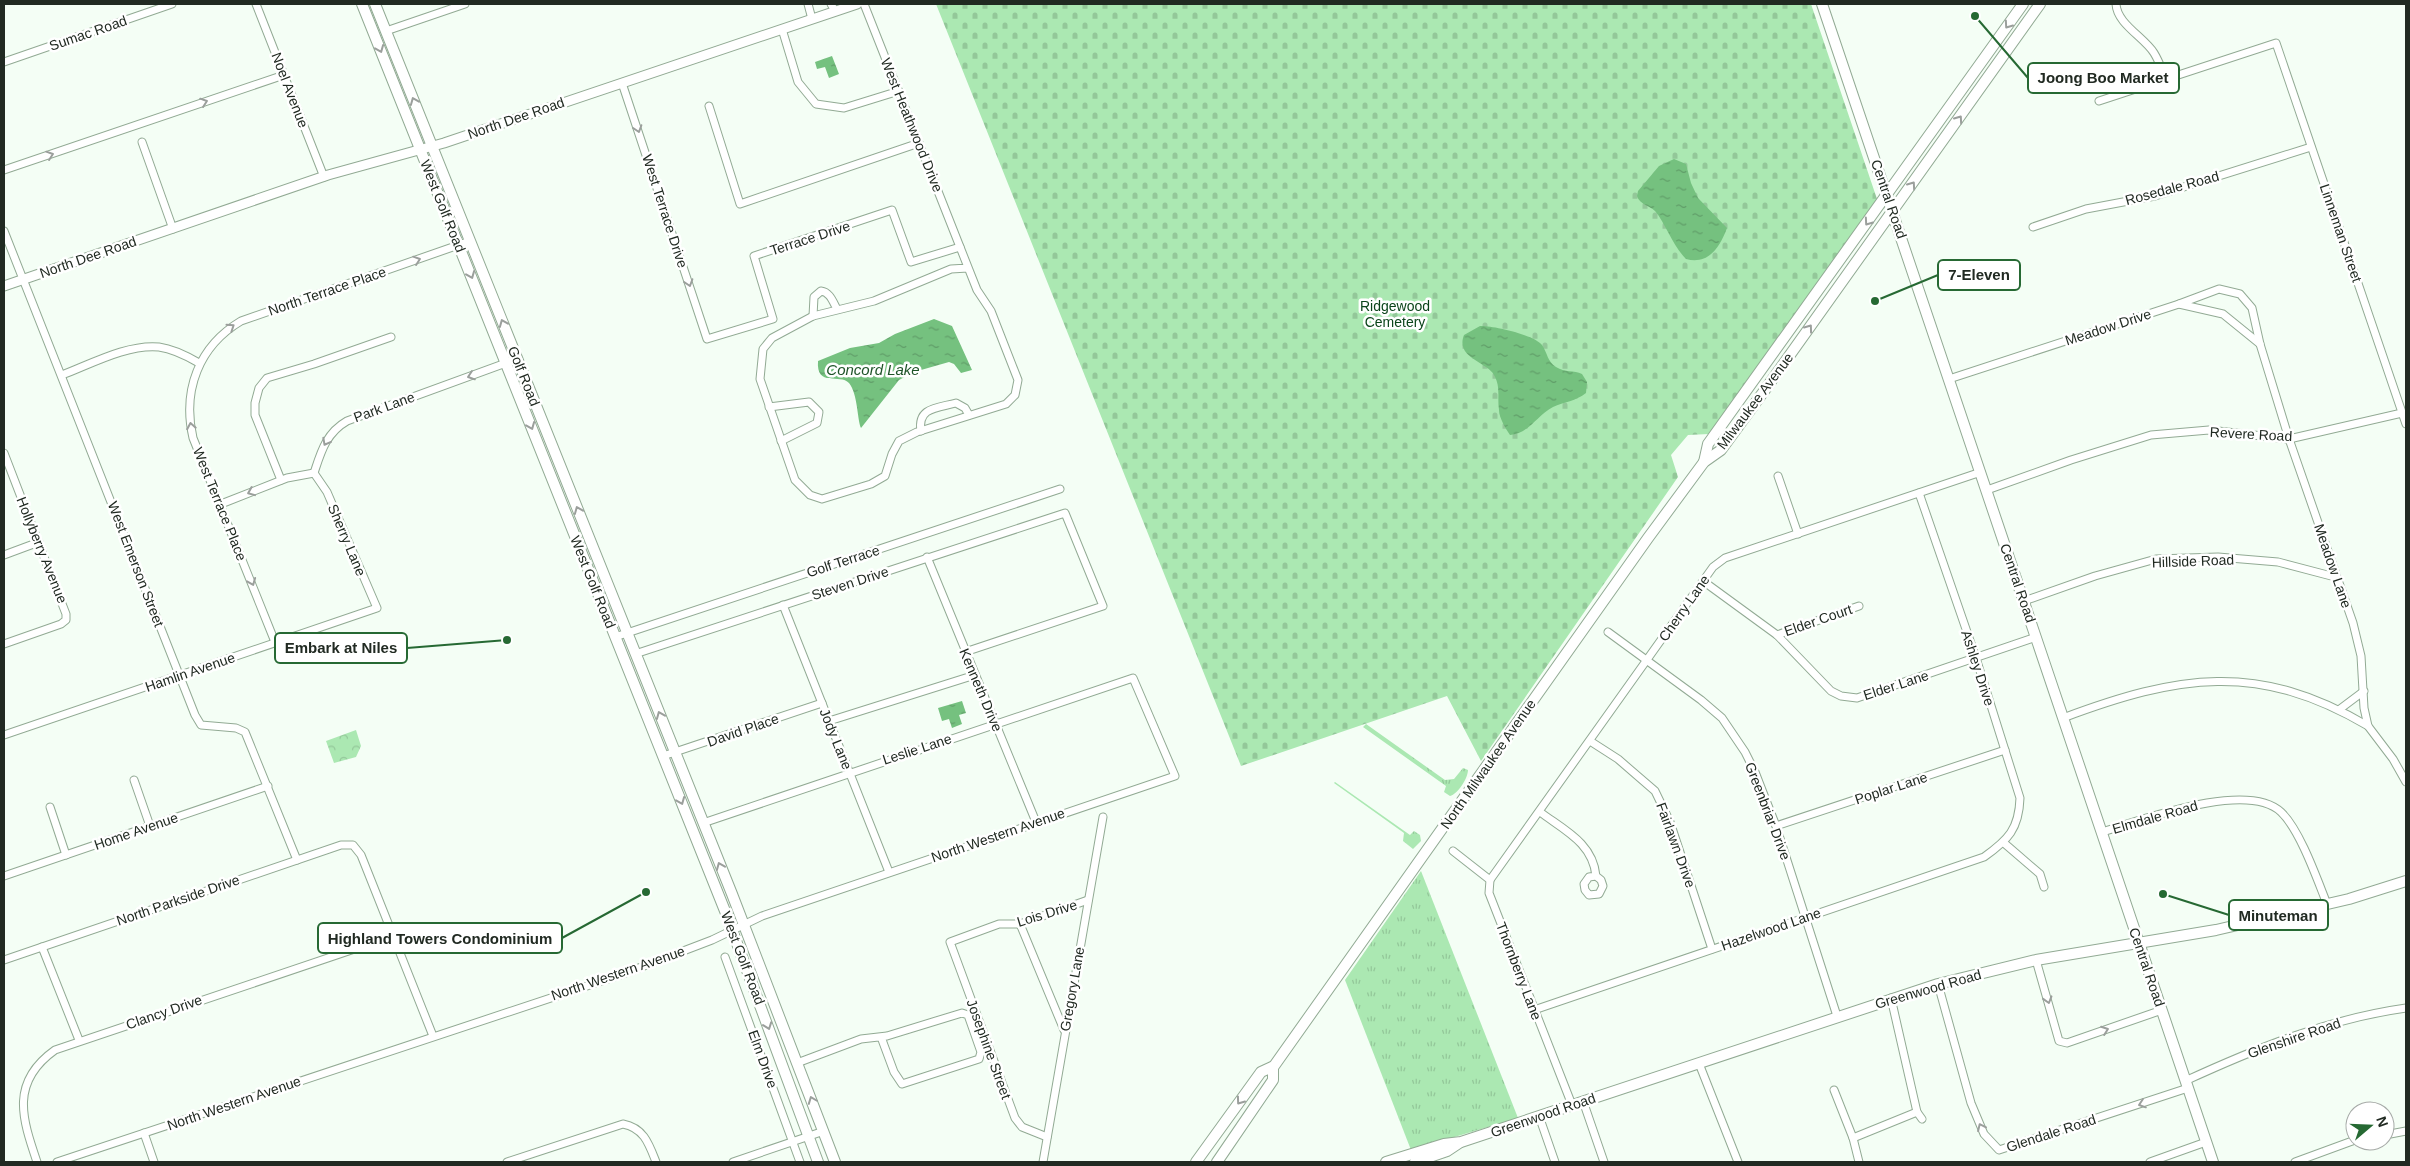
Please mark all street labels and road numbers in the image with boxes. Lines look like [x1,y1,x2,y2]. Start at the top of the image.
street label: Sumac Road [47,12,129,54]
street label: Noel Avenue [268,50,312,130]
street label: West Heathwood Drive [878,56,946,194]
street label: North Dee Road [466,94,566,142]
street label: West Terrace Drive [639,152,691,270]
street label: West Golf Road [417,157,469,255]
street label: Central Road [1868,157,1910,241]
street label: Rosedale Road [2123,168,2221,208]
street label: Linneman Street [2317,182,2365,284]
street label: Terrace Drive [768,217,852,258]
street label: North Dee Road [38,233,138,281]
street label: North Terrace Place [266,263,388,319]
street label: Meadow Drive [2063,306,2153,348]
street label: Golf Road [505,344,543,408]
street label: Milwaukee Avenue [1714,350,1797,452]
street label: Park Lane [351,388,417,425]
street label: Revere Road [2209,424,2293,444]
street label: West Terrace Place [190,445,250,563]
street label: Hollyberry Avenue [13,494,71,606]
street label: West Emerson Street [105,499,167,629]
street label: Sherry Lane [325,502,369,578]
street label: Meadow Lane [2311,522,2355,610]
street label: West Golf Road [567,533,619,631]
street label: Central Road [1997,541,2039,625]
street label: Golf Terrace [804,542,882,580]
street label: Hillside Road [2152,552,2234,570]
street label: Steven Drive [809,563,891,603]
street label: Cherry Lane [1655,572,1713,644]
street label: Elder Court [1782,601,1854,639]
street label: Ashley Drive [1958,628,1998,708]
street label: Kenneth Drive [956,646,1006,734]
street label: Hamlin Avenue [143,649,237,695]
street label: Elder Lane [1861,667,1931,703]
street label: North Milwaukee Avenue [1437,696,1539,832]
street label: Jody Lane [816,706,856,772]
street label: David Place [705,710,781,750]
street label: Leslie Lane [880,730,954,768]
street label: Greenbriar Drive [1742,760,1794,862]
street label: Poplar Lane [1853,769,1930,807]
street label: Elmdale Road [2111,797,2199,837]
street label: Fairlawn Drive [1653,800,1699,890]
street label: North Western Avenue [929,805,1067,865]
street label: Home Avenue [92,809,180,853]
street label: North Parkside Drive [114,871,242,929]
street label: Lois Drive [1015,896,1079,930]
street label: Hazelwood Lane [1719,904,1823,954]
street label: West Golf Road [718,909,768,1007]
street label: Thornberry Lane [1493,920,1545,1022]
street label: Central Road [2126,925,2168,1009]
street label: North Western Avenue [549,943,687,1003]
street label: Gregory Lane [1057,945,1087,1033]
street label: Greenwood Road [1873,966,1983,1012]
street label: Clancy Drive [124,991,204,1032]
street label: Josephine Street [964,997,1015,1101]
street label: Glenshire Road [2245,1015,2343,1061]
street label: Elm Drive [745,1028,781,1090]
street label: North Western Avenue [165,1073,303,1133]
street label: Greenwood Road [1489,1090,1597,1140]
street label: Glendale Road [2004,1111,2098,1155]

